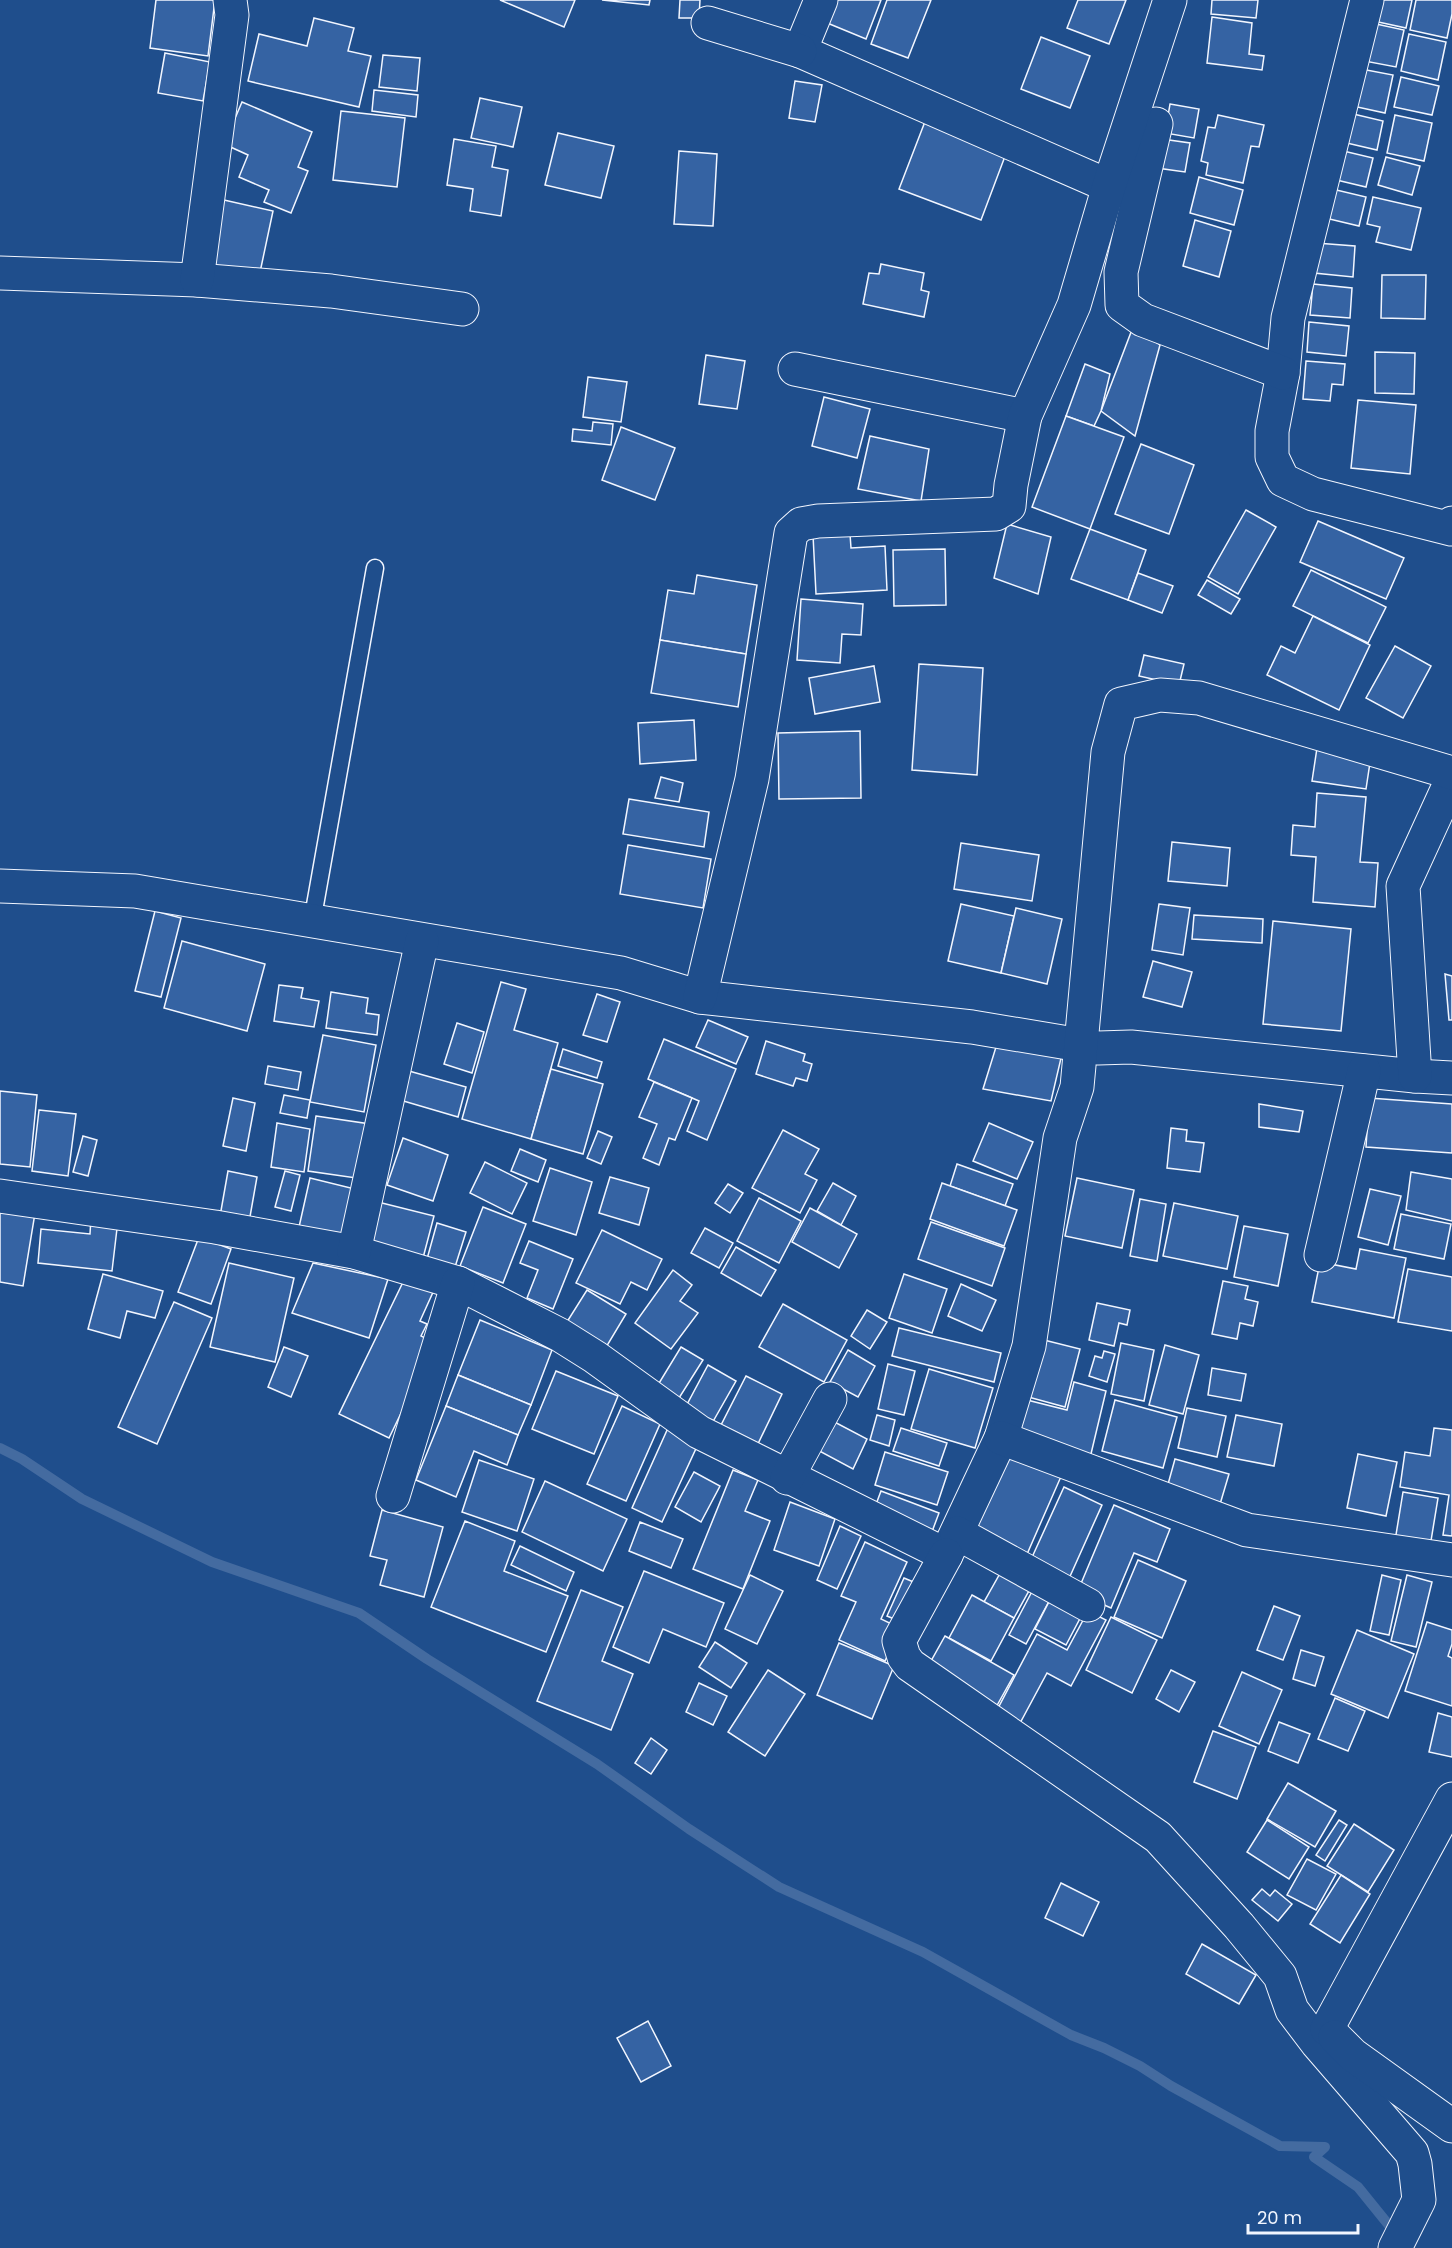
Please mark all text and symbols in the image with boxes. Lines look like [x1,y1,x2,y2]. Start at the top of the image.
scale bar [1248,2197,1358,2235]
text: 20 m [1257,2205,1302,2230]

